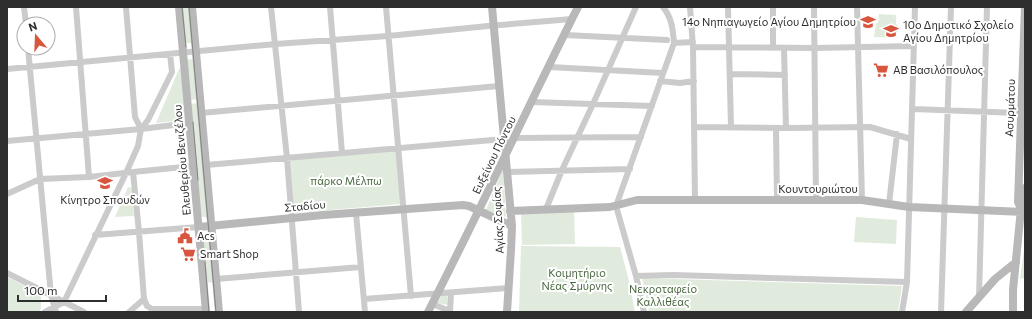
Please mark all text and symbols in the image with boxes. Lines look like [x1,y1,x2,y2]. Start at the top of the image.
school or university icon: 14ο Νηπιαγωγείο Αγίου Δημητρίου [859,13,877,31]
place label: 14ο Νηπιαγωγείο Αγίου Δημητρίου [682,15,856,28]
north arrow [16,16,56,56]
place label: 10ο Δημοτικό Σχολείο Αγίου Δημητρίου [903,18,1014,44]
text: N [27,19,39,34]
school or university icon: 10ο Δημοτικό Σχολείο Αγίου Δημητρίου [882,22,900,40]
supermarket icon: ΑΒ Βασιλόπουλος [872,61,890,79]
place label: ΑΒ Βασιλόπουλος [893,63,983,76]
street label: Ασυρμάτου [1002,79,1017,137]
street label: Ελευθερίου Βενιζέλου [170,104,193,216]
street label: Ευξείνου Πόντου [469,114,518,196]
school or university icon: Κίνητρο Σπουδών [96,174,114,192]
park label: πάρκο Μέλπω [310,174,382,187]
street label: Κουντουριώτου [778,182,858,195]
street label: Αγίας Σοφίας [489,186,506,254]
place label: Κίνητρο Σπουδών [60,193,150,206]
street label: Σταδίου [284,197,326,214]
public building icon: Acs [176,227,194,245]
place label: Acs [197,229,215,242]
supermarket icon: Smart Shop [179,245,197,263]
place label: Smart Shop [200,247,259,260]
park label: Κοιμητήριο Νέας Σμύρνης [541,266,613,292]
scale bar [18,277,106,303]
park label: Νεκροταφείο Καλλιθέας [629,282,697,308]
text: 100 m [24,283,58,297]

